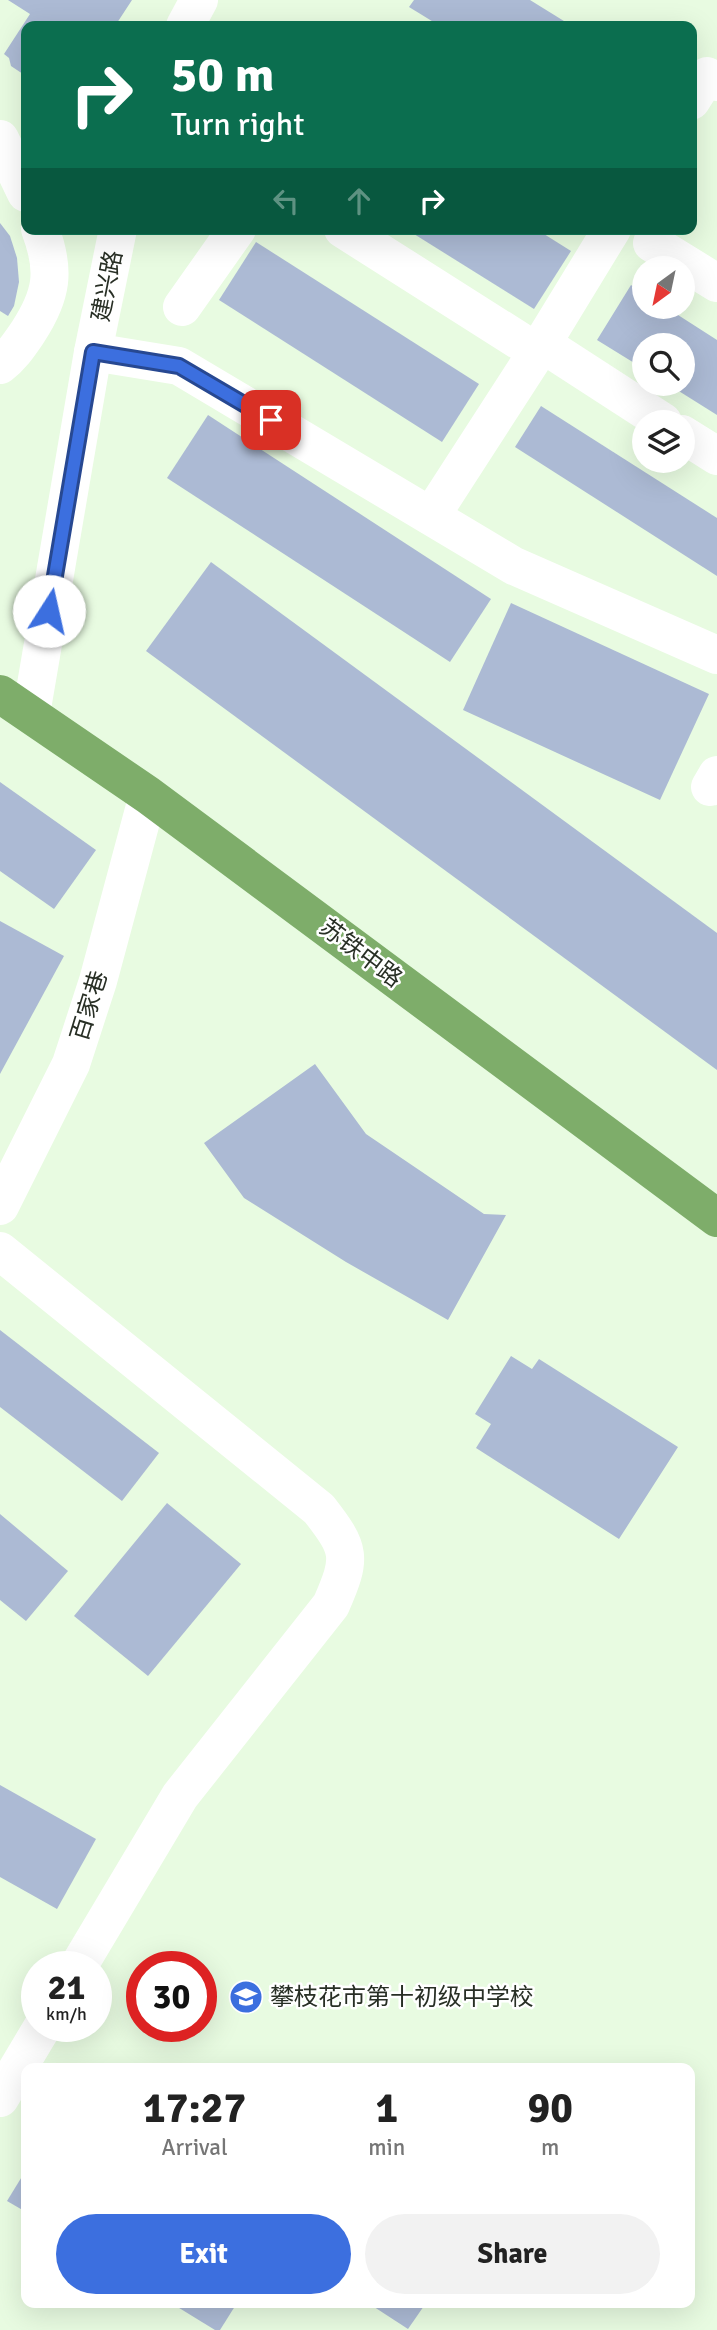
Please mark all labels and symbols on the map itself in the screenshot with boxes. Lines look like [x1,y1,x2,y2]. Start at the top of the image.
street label: 建兴路 [85,248,129,324]
north arrow [632,256,695,318]
pin [241,390,301,450]
position arrow [12,574,86,648]
street label: 苏铁中路 [314,912,408,994]
street label: 百家巷 [64,967,114,1045]
speed limit sign: 30 [126,1951,217,2042]
school or university icon: 攀枝花市第十初级中学校 [227,1978,265,2016]
place label: 攀枝花市第十初级中学校 [270,1982,534,2012]

